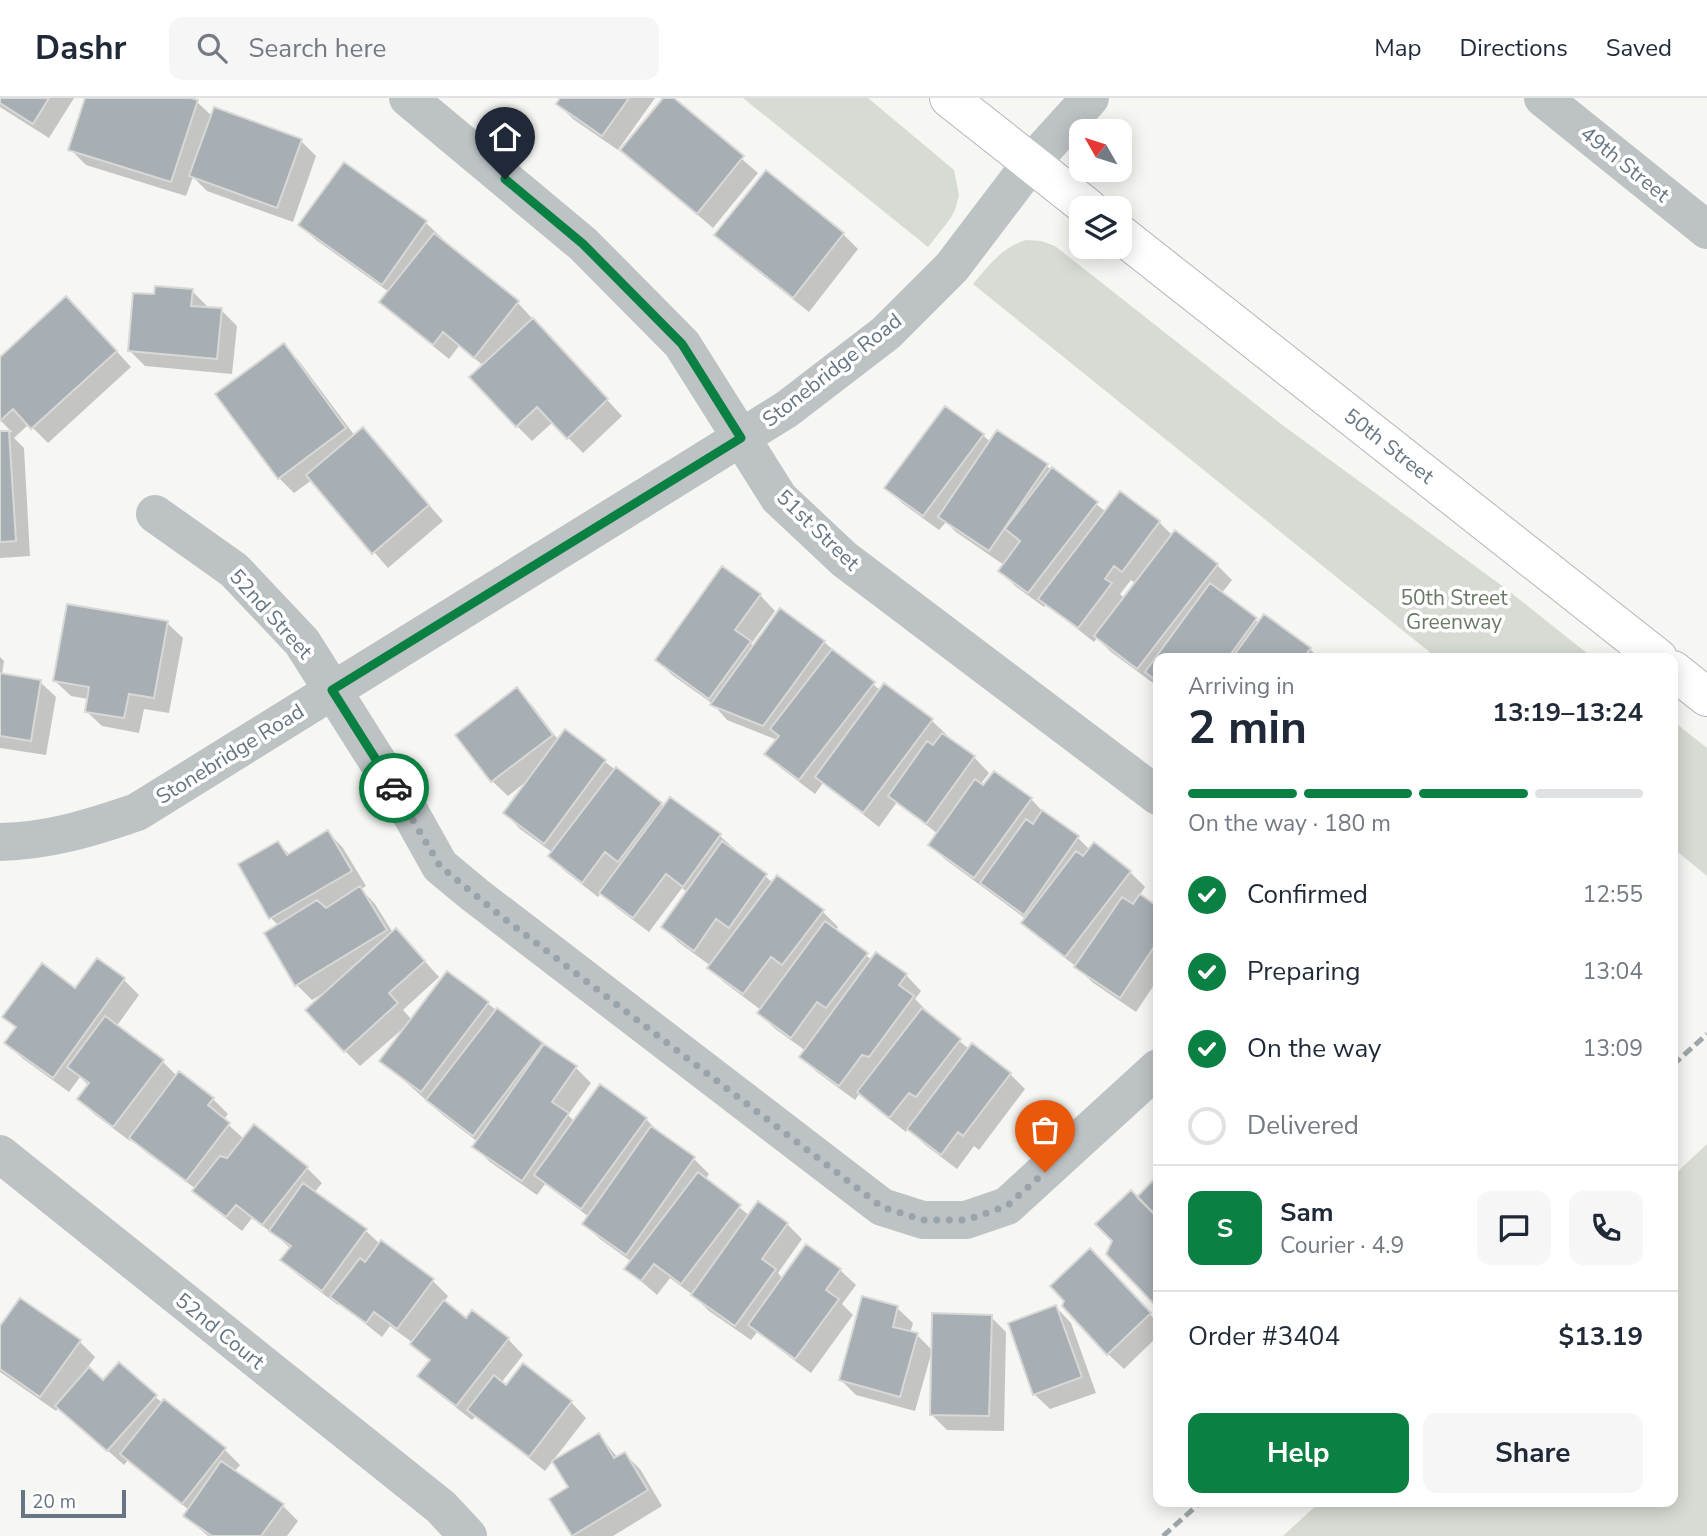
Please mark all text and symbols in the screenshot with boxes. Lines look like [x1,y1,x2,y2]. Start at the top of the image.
search box [169,17,659,80]
text: Dashr [35,26,127,71]
icon: search [193,29,231,67]
text: Search here [249,31,386,66]
text: Map [1374,32,1421,64]
text: Directions [1459,32,1568,64]
text: Saved [1606,32,1672,64]
pin [475,107,535,179]
icon: home [486,118,524,156]
north arrow [1069,119,1132,182]
map controls [1069,119,1132,259]
street label: 49th Street [1575,119,1676,209]
button: layers [1069,196,1132,259]
street label: Stonebridge Road [757,307,907,433]
street label: 50th Street [1338,402,1440,490]
street label: 51st Street [770,483,866,577]
street label: 52nd Street [223,563,319,665]
park label: 50th Street Greenway [1400,584,1508,636]
text: Arriving in [1188,671,1295,702]
text: 13:19–13:24 [1492,695,1643,730]
text: 2 min [1188,696,1307,759]
street label: Stonebridge Road [151,697,309,811]
courier [359,753,429,823]
icon: car [375,769,413,807]
text: On the way · 180 m [1188,808,1391,839]
icon: check [1188,876,1226,914]
text: Confirmed [1247,877,1368,912]
text: 12:55 [1583,879,1643,910]
icon: check [1188,953,1226,991]
text: Preparing [1247,954,1360,989]
text: 13:04 [1583,956,1643,987]
icon: check [1188,1030,1226,1068]
text: On the way [1247,1031,1381,1066]
text: 13:09 [1583,1033,1643,1064]
pin [1015,1100,1075,1172]
text: Delivered [1247,1108,1359,1143]
icon: bag [1026,1111,1064,1149]
button: chat [1477,1191,1551,1265]
button: phone [1569,1191,1643,1265]
text: Sam [1280,1195,1333,1230]
text: S [1217,1211,1233,1246]
text: Courier · 4.9 [1280,1230,1404,1261]
street label: 52nd Court [170,1286,271,1376]
text: Order #3404 [1188,1319,1340,1354]
text: $13.19 [1559,1319,1643,1354]
button: Help [1188,1413,1409,1493]
button: Share [1423,1413,1643,1493]
scale bar [21,1487,126,1519]
text: 20 m [32,1489,76,1515]

